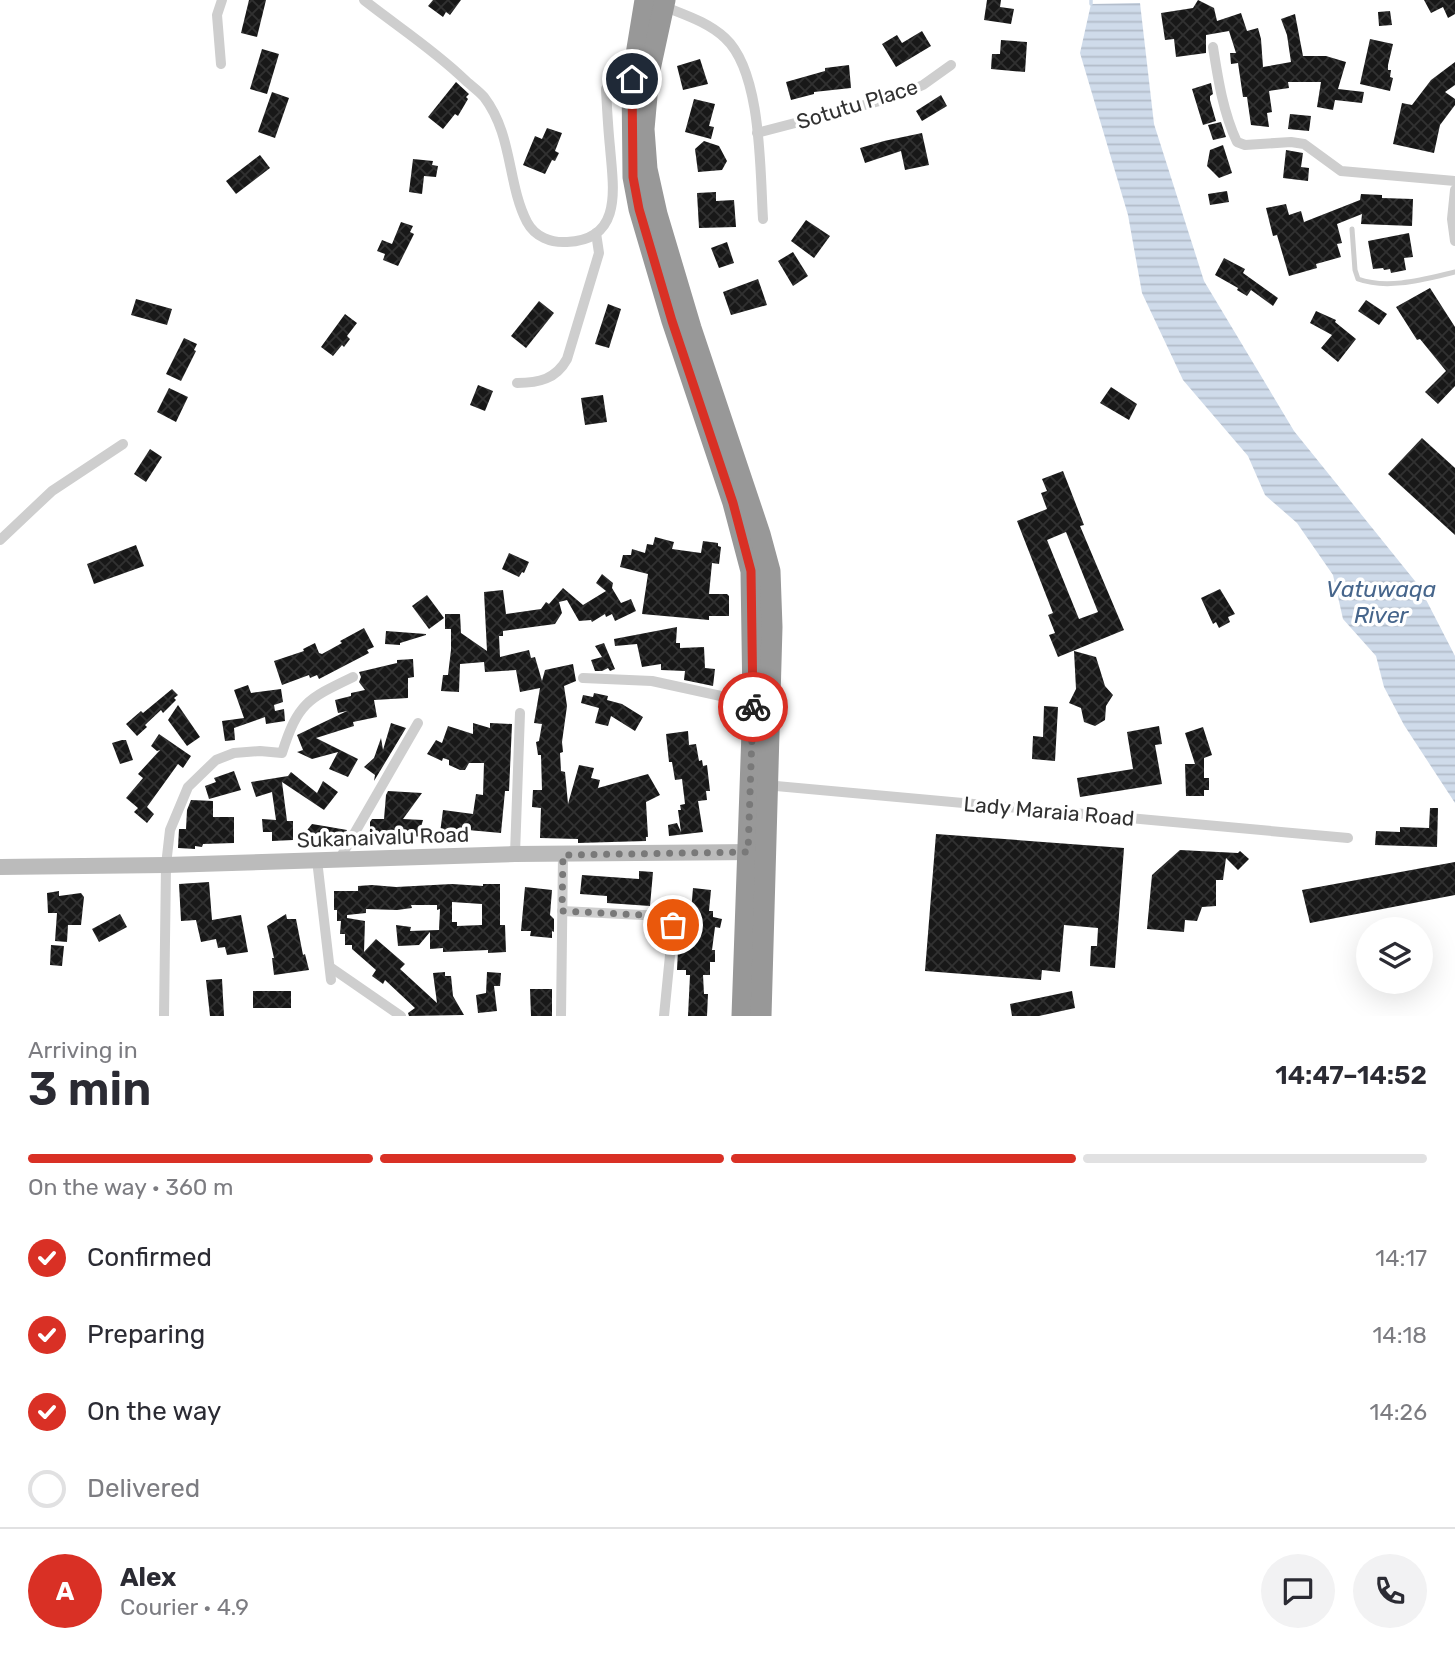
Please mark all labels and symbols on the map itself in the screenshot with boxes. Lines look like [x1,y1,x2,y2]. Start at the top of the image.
pin [602,49,662,109]
street label: Sotutu Place [793,74,921,134]
water label: Vatuwaqa River [1326,575,1436,629]
courier [718,672,788,742]
street label: Lady Maraia Road [963,791,1135,831]
street label: Sukanaivalu Road [296,821,470,853]
pin [643,895,703,955]

